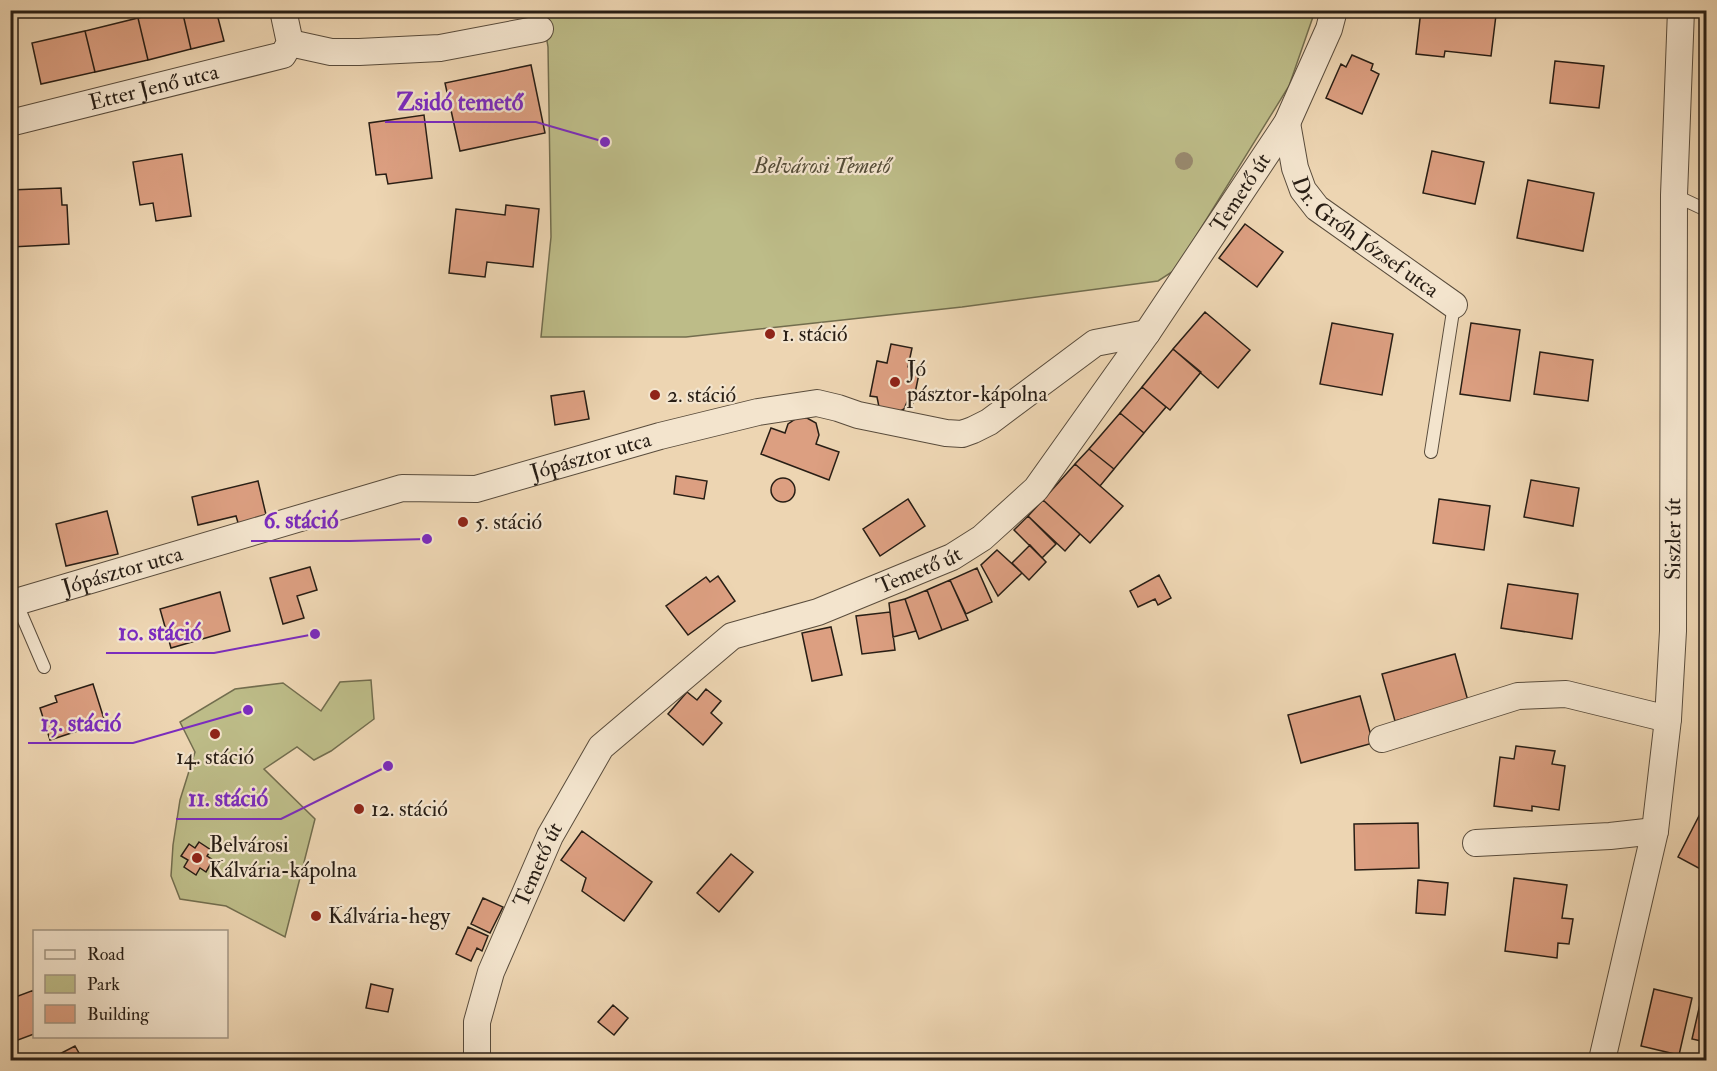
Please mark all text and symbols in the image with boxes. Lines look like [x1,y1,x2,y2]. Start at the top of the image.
street label: Etter Jenő utca [86,57,222,117]
callout: Zsidó temető [385,80,536,122]
text: Zsidó temető [397,87,525,118]
street label: Temető út [1204,148,1277,238]
park label: Belvárosi Temető [752,152,894,180]
street label: Dr. Gróh József utca [1285,173,1445,305]
place label: 1. stáció [782,320,848,348]
marker: 1. stáció [763,327,777,341]
place label: Jó pásztor-kápolna [906,355,1048,409]
marker: Jó pásztor-kápolna [888,375,902,389]
place label: 2. stáció [667,381,736,409]
marker: 2. stáció [648,388,662,402]
street label: Jópásztor utca [526,425,655,487]
street label: Siszler út [1659,498,1687,580]
callout: 6. stáció [251,499,350,541]
text: 6. stáció [263,505,339,536]
place label: 5. stáció [475,508,542,536]
marker: 5. stáció [456,515,470,529]
street label: Jópásztor utca [58,539,187,602]
street label: Temető út [872,540,967,601]
callout: 10. stáció [106,611,214,653]
text: 10. stáció [118,617,202,648]
callout: 13. stáció [28,701,133,743]
text: 13. stáció [41,708,122,739]
marker: 14. stáció [208,727,222,741]
place label: 14. stáció [176,743,254,771]
callout: 11. stáció [176,777,281,819]
text: 11. stáció [188,783,269,814]
place label: 12. stáció [371,795,448,823]
marker: 12. stáció [352,802,366,816]
street label: Temető út [507,817,569,911]
place label: Belvárosi Kálvária-kápolna [209,831,358,885]
marker: Belvárosi Kálvária-kápolna [190,851,204,865]
place label: Kálvária-hegy [328,902,451,930]
marker: Kálvária-hegy [309,909,323,923]
legend [33,930,228,1038]
text: Road [87,943,125,966]
text: Park [87,973,120,996]
text: Building [87,1003,150,1026]

